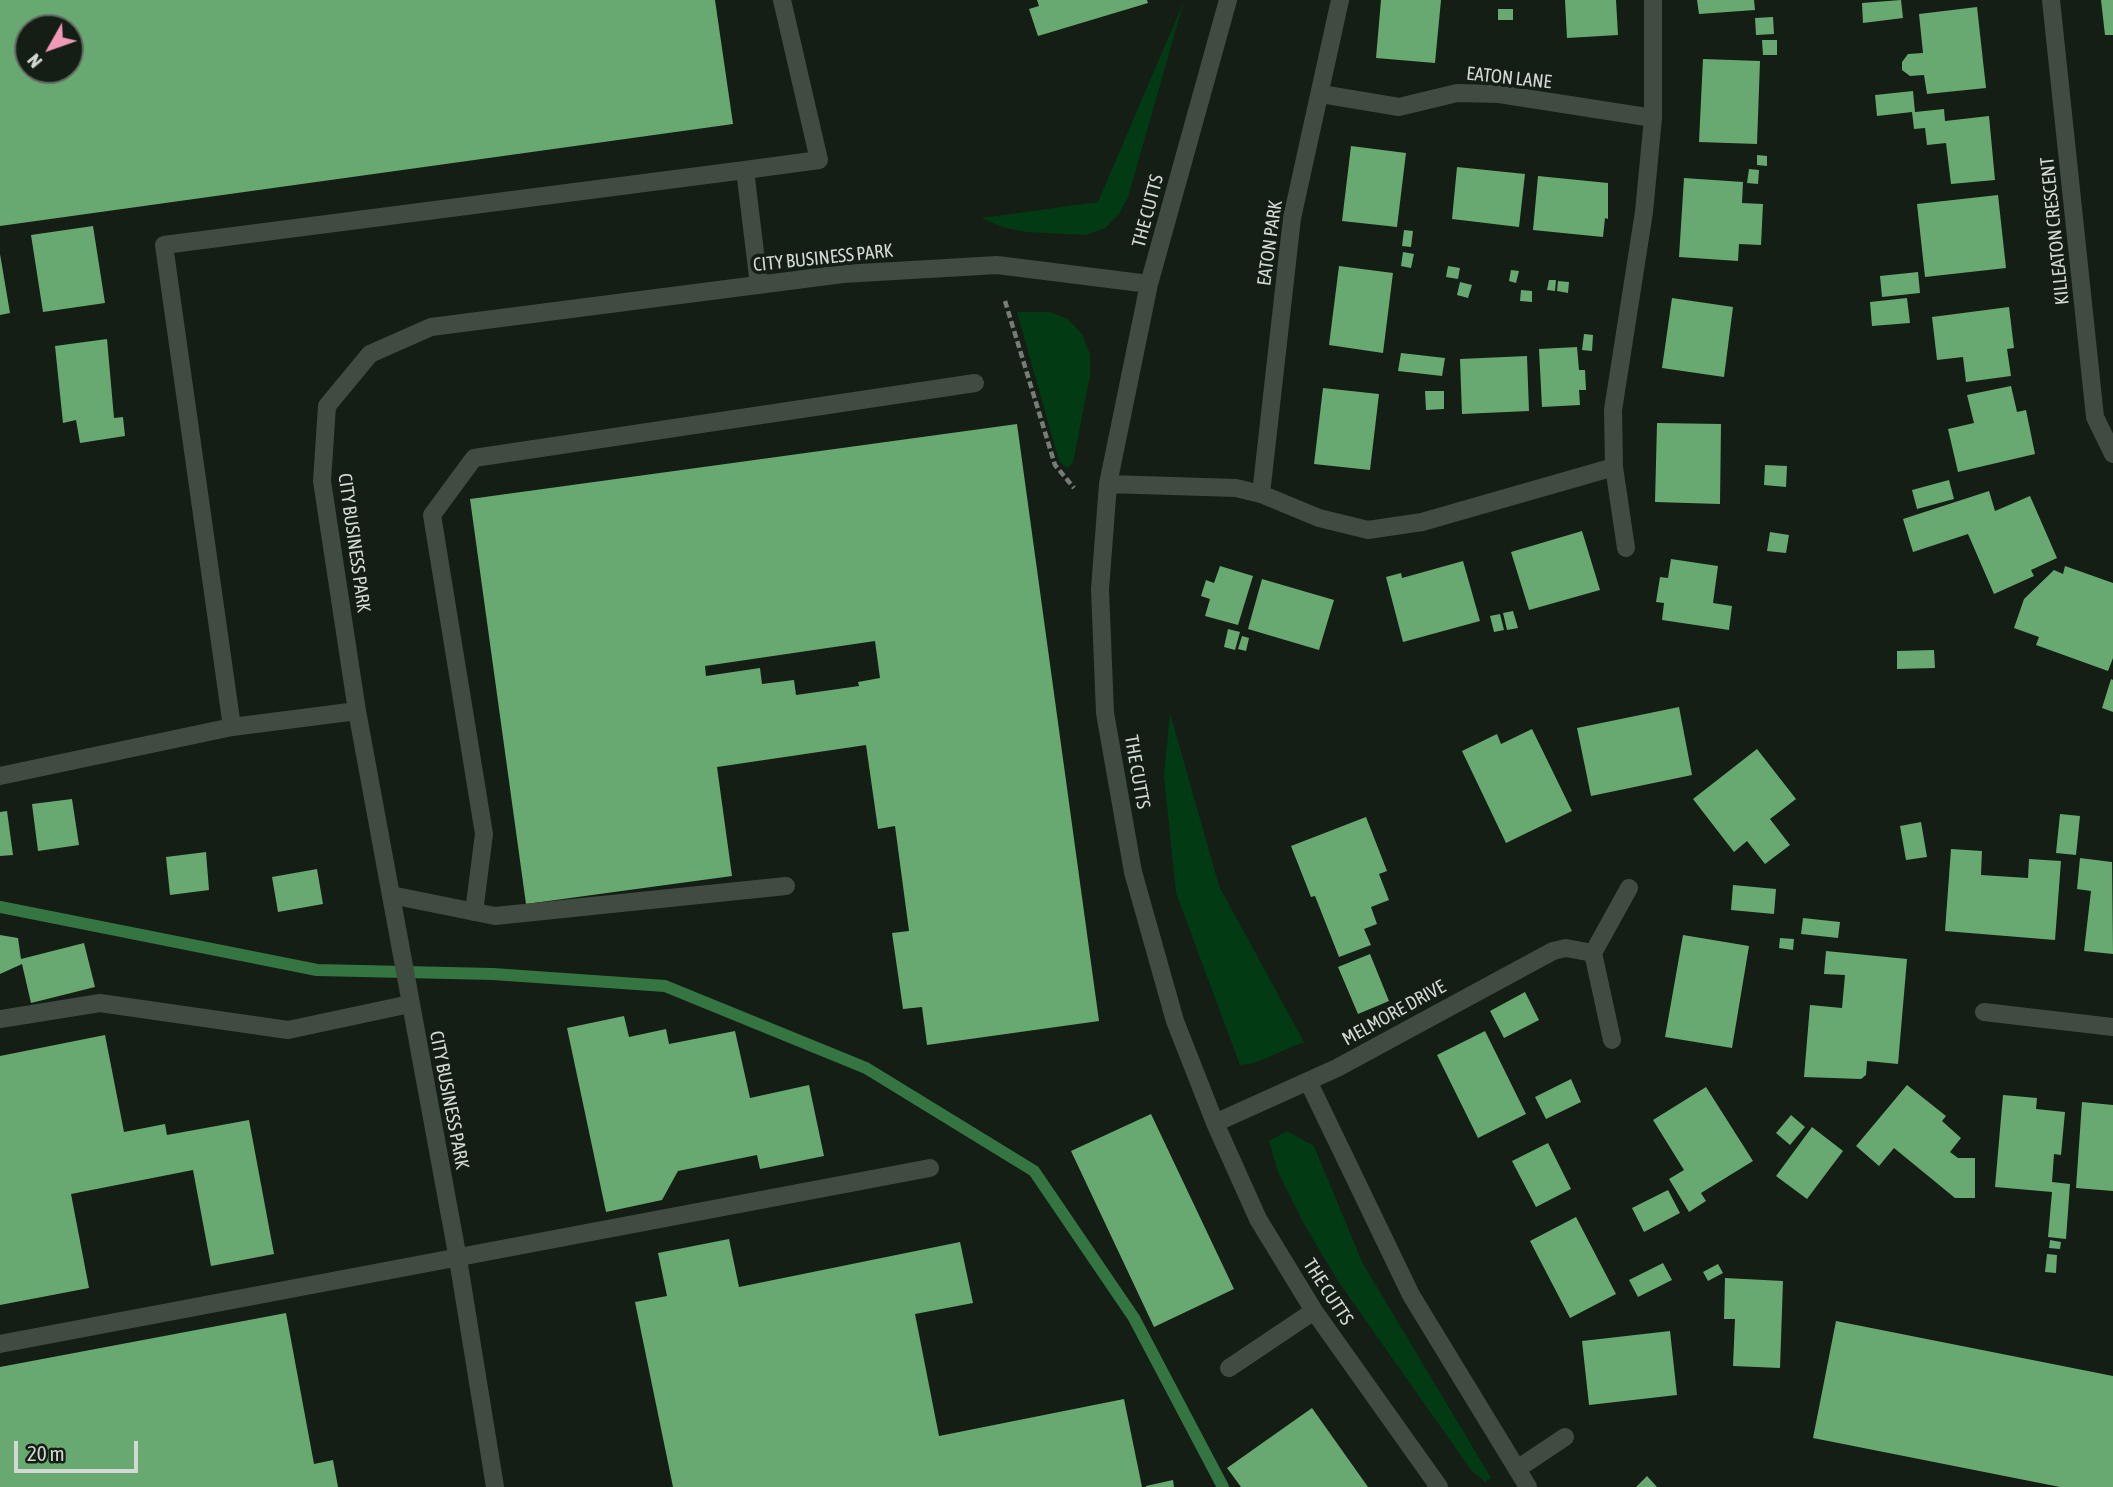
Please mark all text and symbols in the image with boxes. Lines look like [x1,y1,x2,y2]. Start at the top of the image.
north arrow [14,14,84,84]
text: N [22,50,46,73]
street label: EATON LANE [1465,62,1553,94]
street label: KILLEATON CRESCENT [2036,156,2074,306]
street label: THE CUTTS [1127,172,1169,250]
street label: EATON PARK [1253,199,1287,287]
street label: CITY BUSINESS PARK [752,239,894,277]
street label: CITY BUSINESS PARK [333,472,375,614]
street label: THE CUTTS [1119,733,1155,811]
street label: MELMORE DRIVE [1338,975,1450,1051]
street label: CITY BUSINESS PARK [424,1029,474,1171]
street label: THE CUTTS [1298,1255,1358,1329]
scale bar [18,1428,142,1472]
text: 20 m [27,1441,65,1465]

